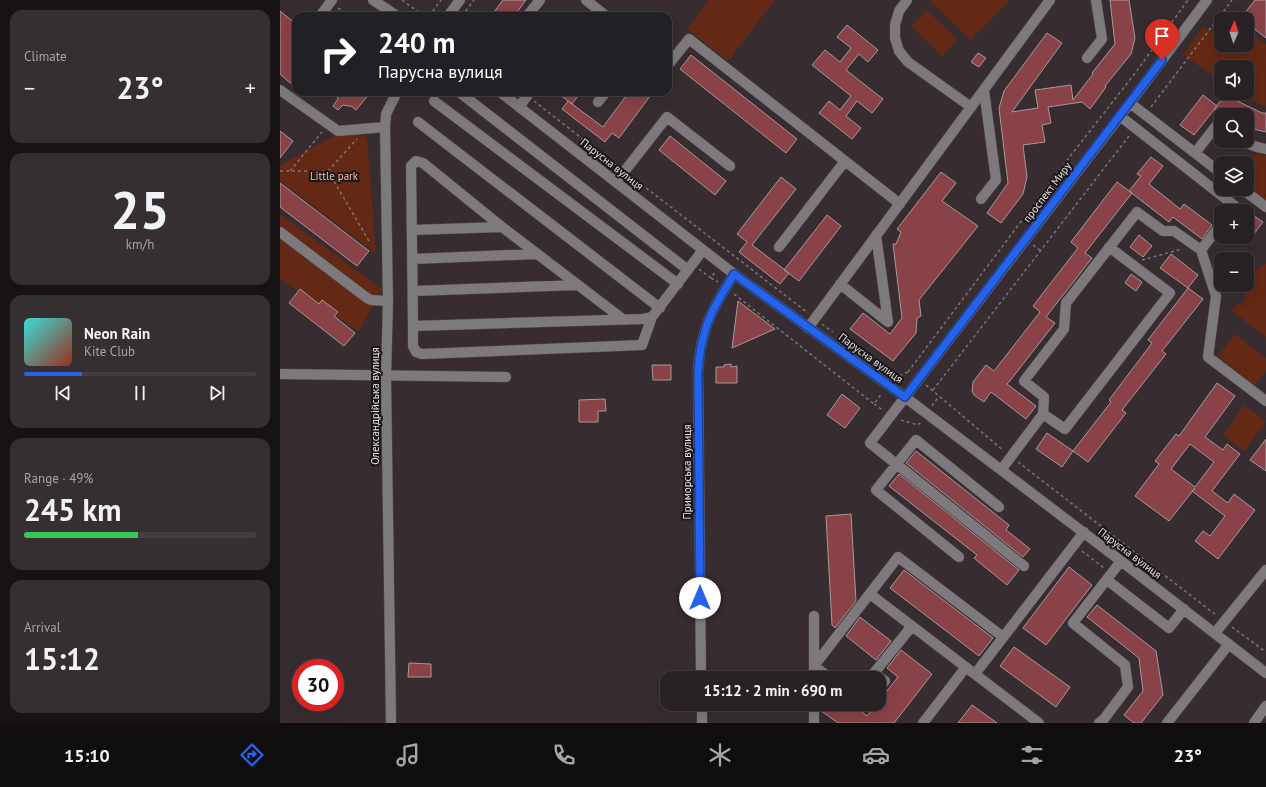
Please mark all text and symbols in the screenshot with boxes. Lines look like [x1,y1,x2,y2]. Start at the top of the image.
north arrow [1214,12,1254,52]
map controls [1214,12,1254,292]
pin [1145,19,1179,60]
text: 240 m [378,24,455,61]
icon: arrive [1151,25,1173,47]
icon: right [312,28,364,80]
text: Climate [24,48,67,65]
text: Парусна вулиця [378,60,503,83]
button: sound [1214,60,1254,100]
text: 23° [116,68,164,107]
text: − [24,74,35,102]
text: + [245,74,256,102]
button: search [1214,108,1254,148]
street label: Парусна вулиця [578,135,646,193]
button: layers [1214,156,1254,196]
street label: проспект Миру [1020,158,1075,225]
park label: Little park [310,169,359,183]
text: 25 [111,176,169,243]
button: + [1214,204,1254,244]
text: km/h [126,236,154,253]
button: − [1214,252,1254,292]
text: Neon Rain [84,324,150,343]
street label: Парусна вулиця [836,330,906,386]
text: Kite Club [84,343,135,360]
street label: Олександрійська вулиця [368,347,382,465]
icon: previous [52,382,74,404]
icon: pause [129,382,151,404]
icon: next [206,382,228,404]
street label: Приморська вулиця [680,424,694,520]
text: Range · 49% [24,470,93,487]
text: 245 km [24,490,122,529]
street label: Парусна вулиця [1095,524,1165,582]
position arrow [679,577,721,619]
text: Arrival [24,619,60,636]
text: 15:12 [24,639,100,678]
speed limit sign: 30 [292,659,344,711]
text: 15:12 · 2 min · 690 m [704,681,842,700]
icon: directions [238,741,266,769]
icon: music [394,741,422,769]
icon: phone [550,741,578,769]
icon: climate [706,741,734,769]
icon: car [862,741,890,769]
icon: filters [1018,741,1046,769]
text: 15:10 [64,744,110,767]
text: 23° [1174,744,1202,767]

